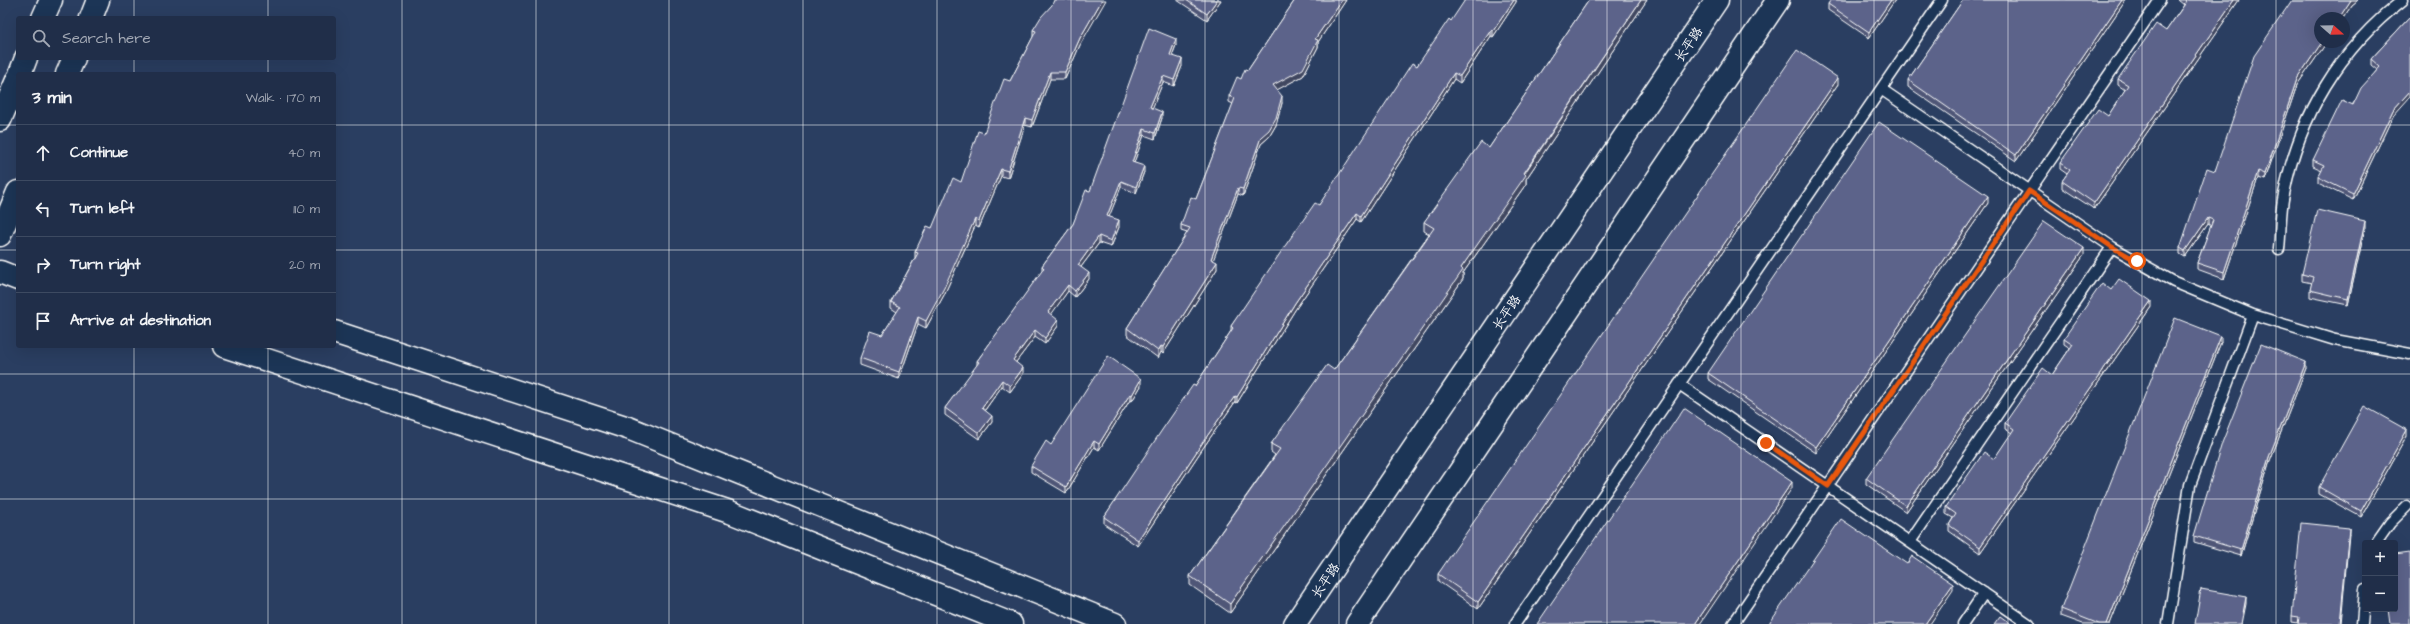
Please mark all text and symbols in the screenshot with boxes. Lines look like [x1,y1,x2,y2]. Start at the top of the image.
north arrow [2314,12,2350,48]
search box [16,16,336,60]
street label: 长平路 [1670,23,1707,66]
icon: search [30,27,52,49]
text: Search here [62,28,151,49]
text: 3 min [32,86,72,110]
text: Walk · 170 m [246,89,320,107]
icon: ahead [32,142,54,164]
text: Continue [70,142,128,163]
text: 40 m [288,144,320,162]
icon: left [32,198,54,220]
text: Turn left [70,198,134,219]
text: 110 m [293,200,320,218]
route start [2128,252,2146,270]
icon: right [32,254,54,276]
text: Turn right [70,254,141,275]
text: 20 m [289,256,320,274]
street label: 长平路 [1488,291,1525,334]
icon: arrive [32,310,54,332]
text: Arrive at destination [70,310,211,331]
route end [1757,434,1775,452]
map controls [2362,540,2398,612]
button: + [2362,540,2398,576]
street label: 长平路 [1307,559,1344,602]
button: − [2362,576,2398,612]

